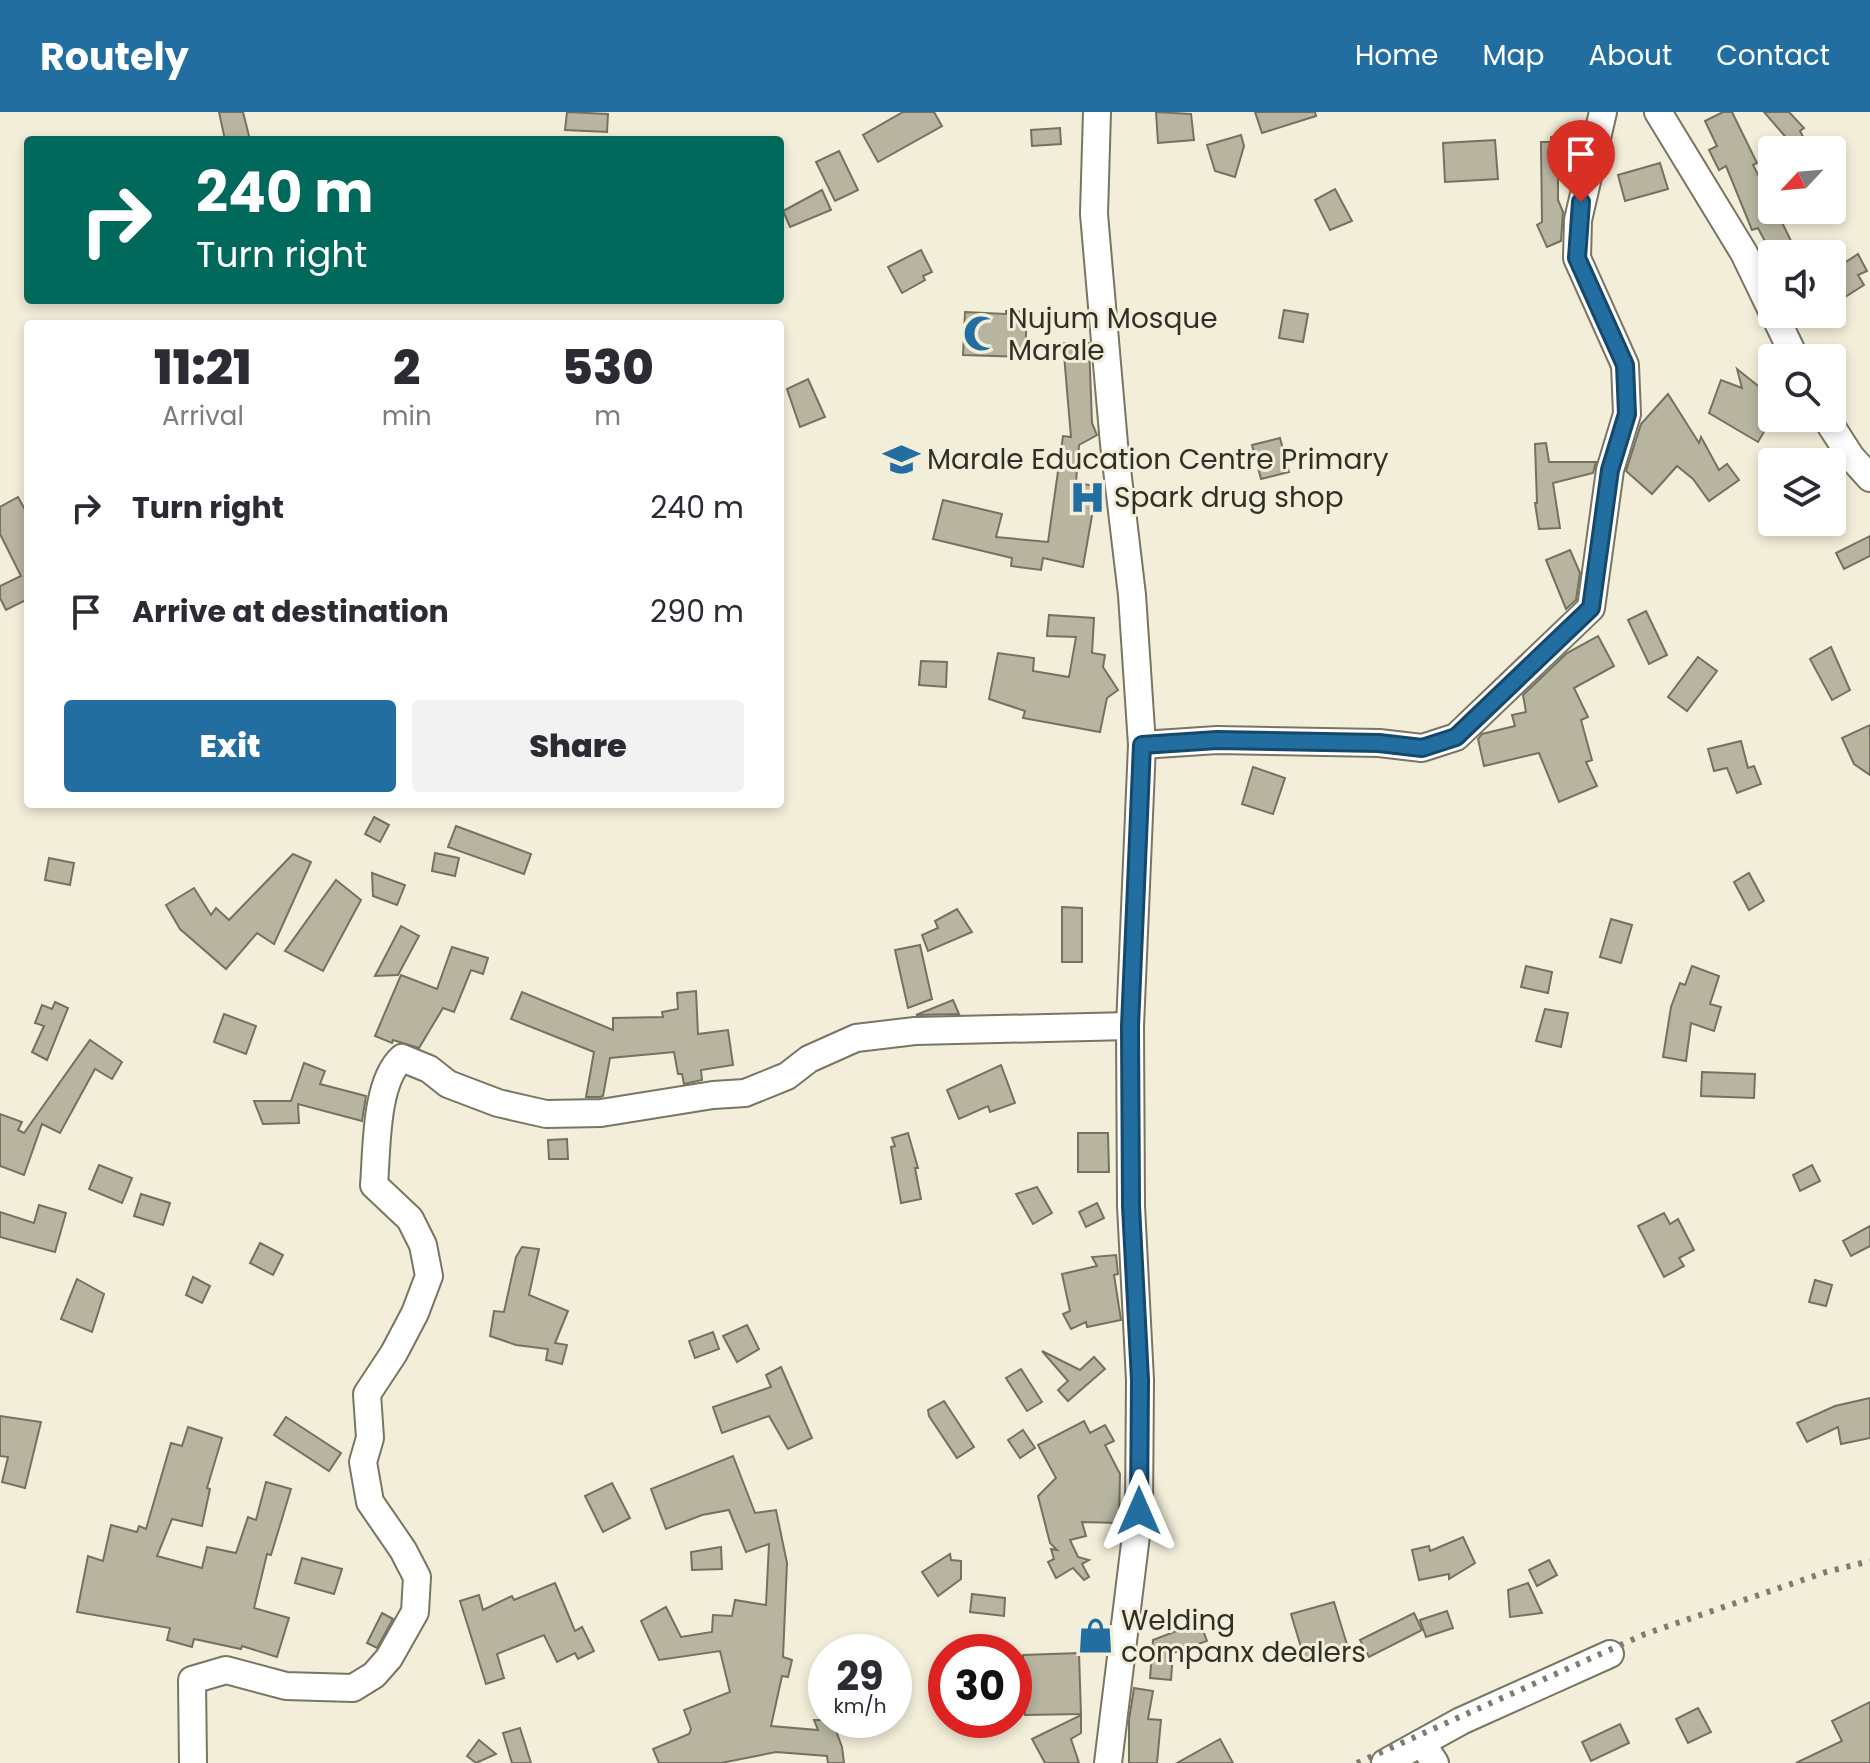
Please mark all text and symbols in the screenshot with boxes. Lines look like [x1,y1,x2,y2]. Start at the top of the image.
text: Routely [40,30,189,83]
text: Home [1355,36,1438,75]
text: Map [1482,36,1544,75]
text: About [1588,36,1672,75]
text: Contact [1716,36,1830,75]
pin [1547,120,1615,202]
icon: arrive [1559,132,1603,176]
north arrow [1758,136,1846,224]
map controls [1758,136,1846,536]
text: 240 m [196,153,374,232]
icon: right [64,168,168,272]
text: Turn right [196,229,367,280]
button: sound [1758,240,1846,328]
place label: Nujum Mosque Marale [1008,299,1218,370]
mosque icon: Nujum Mosque Marale [963,315,1001,353]
text: 11:21 [154,334,252,401]
text: 2 [393,334,420,401]
text: 530 [562,334,654,401]
button: search [1758,344,1846,432]
text: Arrival [162,398,244,434]
text: min [382,398,432,434]
text: m [594,398,621,434]
school or university icon: Marale Education Centre Primary [882,440,920,478]
place label: Marale Education Centre Primary [927,440,1389,479]
button: layers [1758,448,1846,536]
hospital icon: Spark drug shop [1069,478,1107,516]
place label: Spark drug shop [1114,478,1344,517]
icon: right [64,486,108,530]
text: Turn right [132,486,284,529]
text: 240 m [650,486,744,529]
icon: arrive [64,590,108,634]
text: Arrive at destination [132,590,449,633]
text: 290 m [650,590,744,633]
button: Exit [64,700,396,792]
button: Share [412,700,744,792]
position arrow [1097,1469,1181,1553]
place label: Welding companx dealers [1121,1601,1366,1672]
shop icon: Welding companx dealers [1076,1617,1114,1655]
speed limit sign: 30 [928,1634,1032,1738]
text: 29 [836,1648,884,1704]
text: km/h [833,1692,887,1720]

